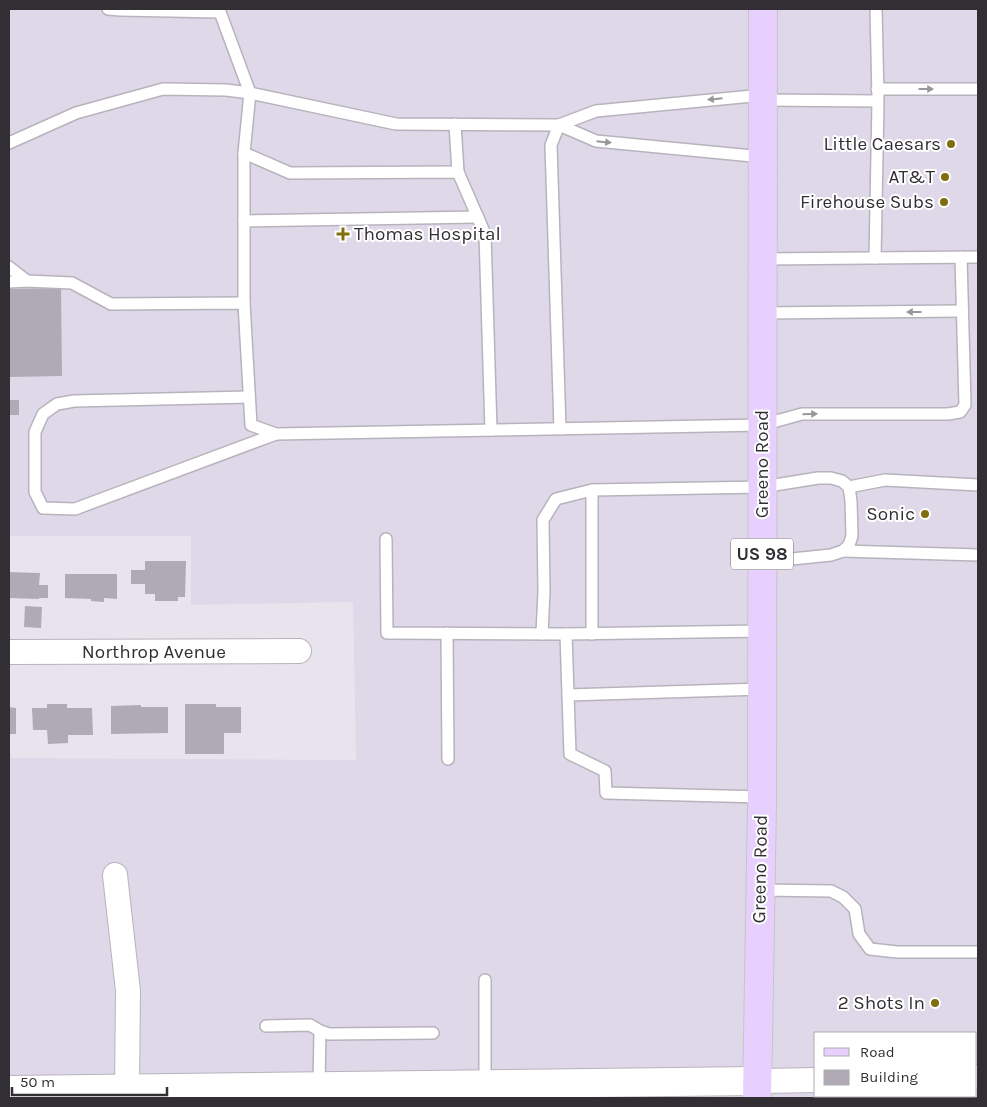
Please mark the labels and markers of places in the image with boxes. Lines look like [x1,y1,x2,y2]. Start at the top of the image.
place label: Little Caesars [823,133,941,155]
marker: Little Caesars [945,138,957,150]
place label: AT&T [888,166,935,188]
marker: AT&T [939,171,951,183]
place label: Firehouse Subs [800,191,934,213]
marker: Firehouse Subs [938,196,950,208]
place label: Thomas Hospital [354,223,501,245]
marker: Thomas Hospital [336,227,350,241]
place label: Sonic [866,503,915,525]
marker: Sonic [919,508,931,520]
place label: 2 Shots In [838,992,925,1014]
marker: 2 Shots In [929,997,941,1009]

